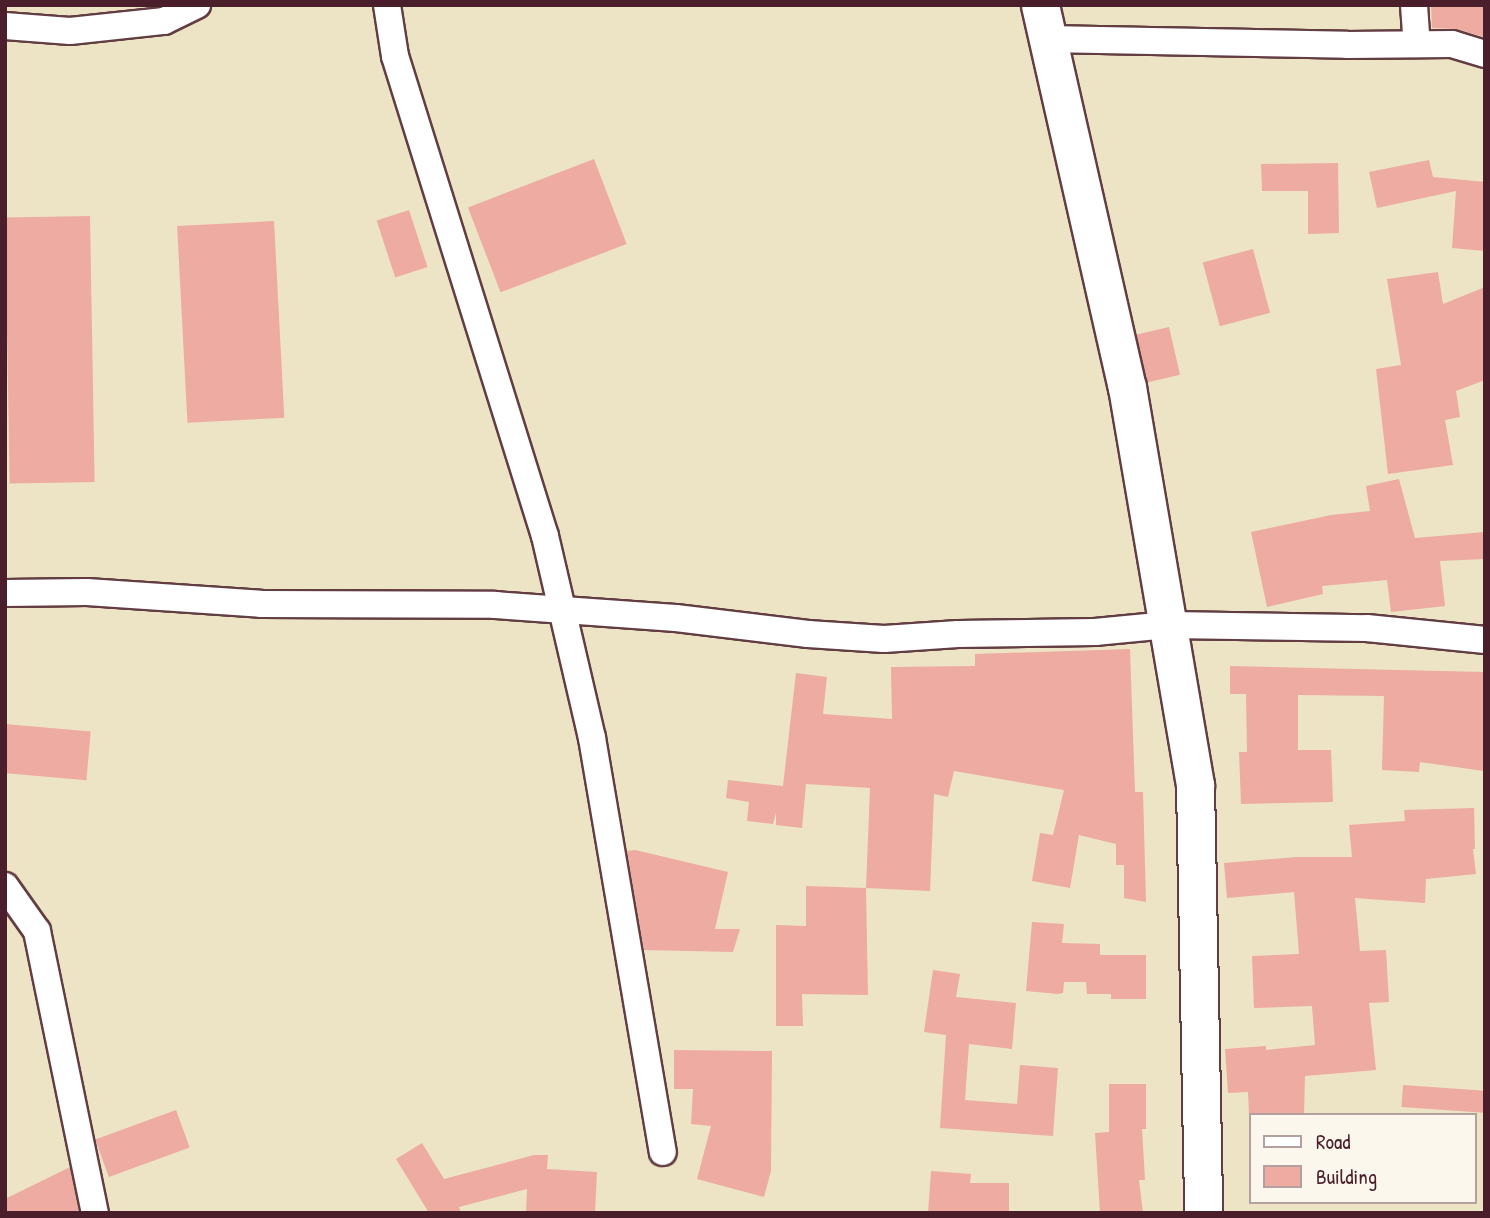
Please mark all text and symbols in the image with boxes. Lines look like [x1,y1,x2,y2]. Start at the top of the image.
legend [1248,1113,1476,1204]
text: Road [1316,1127,1350,1156]
text: Building [1316,1162,1377,1191]

